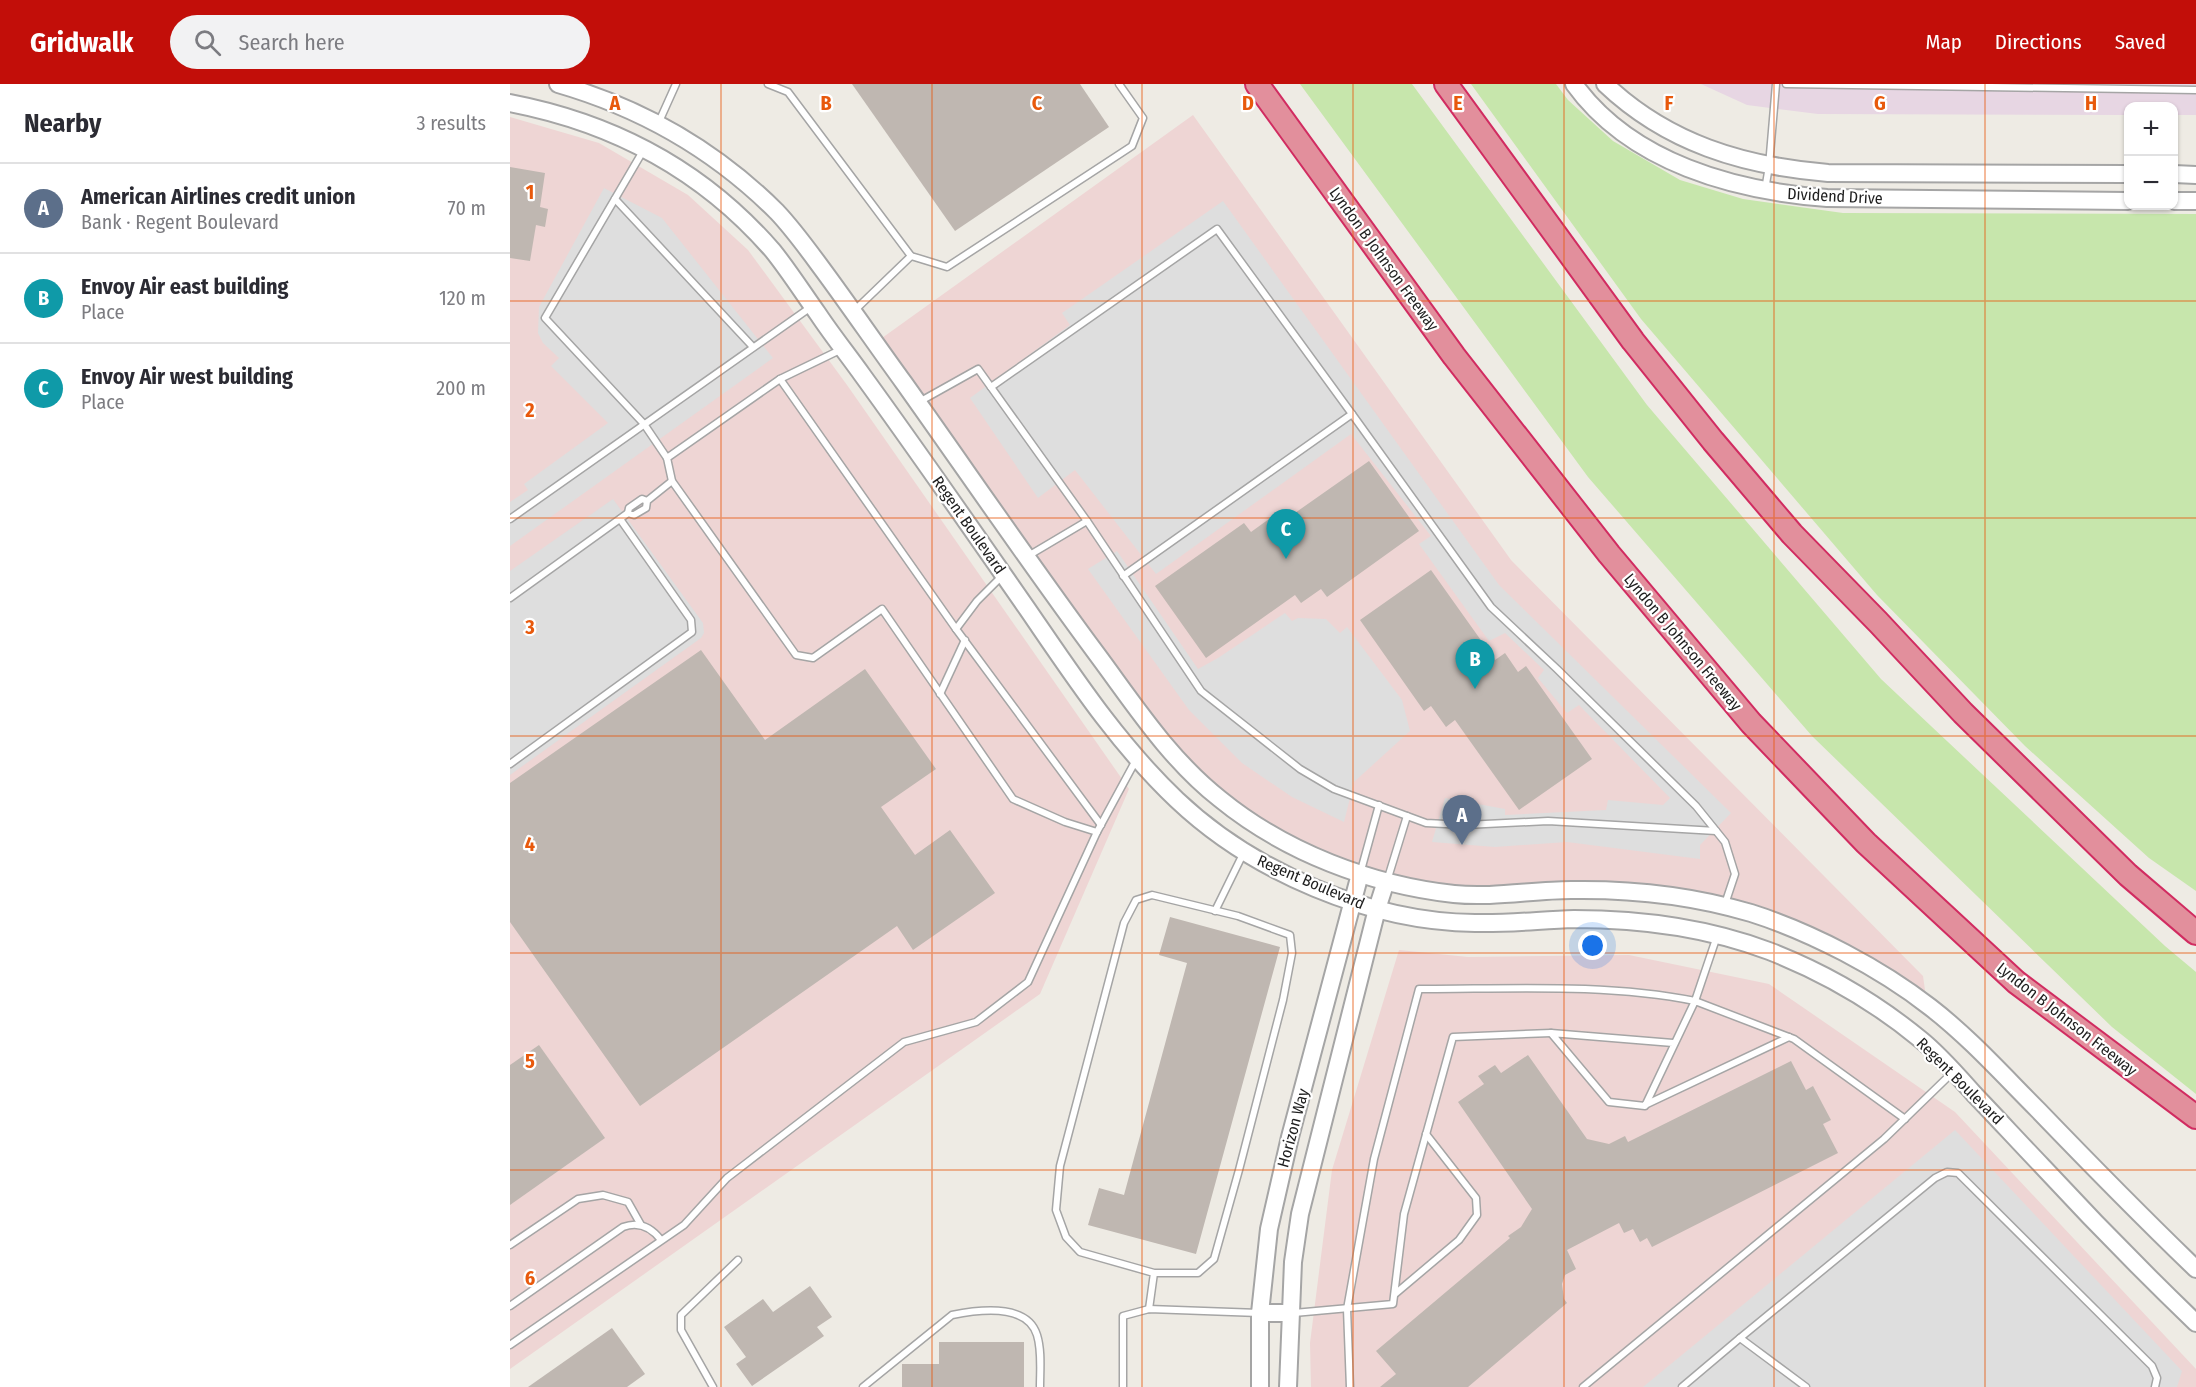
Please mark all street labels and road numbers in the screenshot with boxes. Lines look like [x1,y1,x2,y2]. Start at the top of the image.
street label: Lyndon B Johnson Freeway [1326,184,1443,335]
street label: Dividend Drive [1787,184,1883,208]
street label: Regent Boulevard [928,472,1010,578]
street label: Lyndon B Johnson Freeway [1620,570,1746,715]
street label: Regent Boulevard [1254,851,1368,913]
street label: Lyndon B Johnson Freeway [1993,958,2142,1080]
street label: Regent Boulevard [1913,1034,2007,1128]
street label: Horizon Way [1273,1086,1313,1169]

